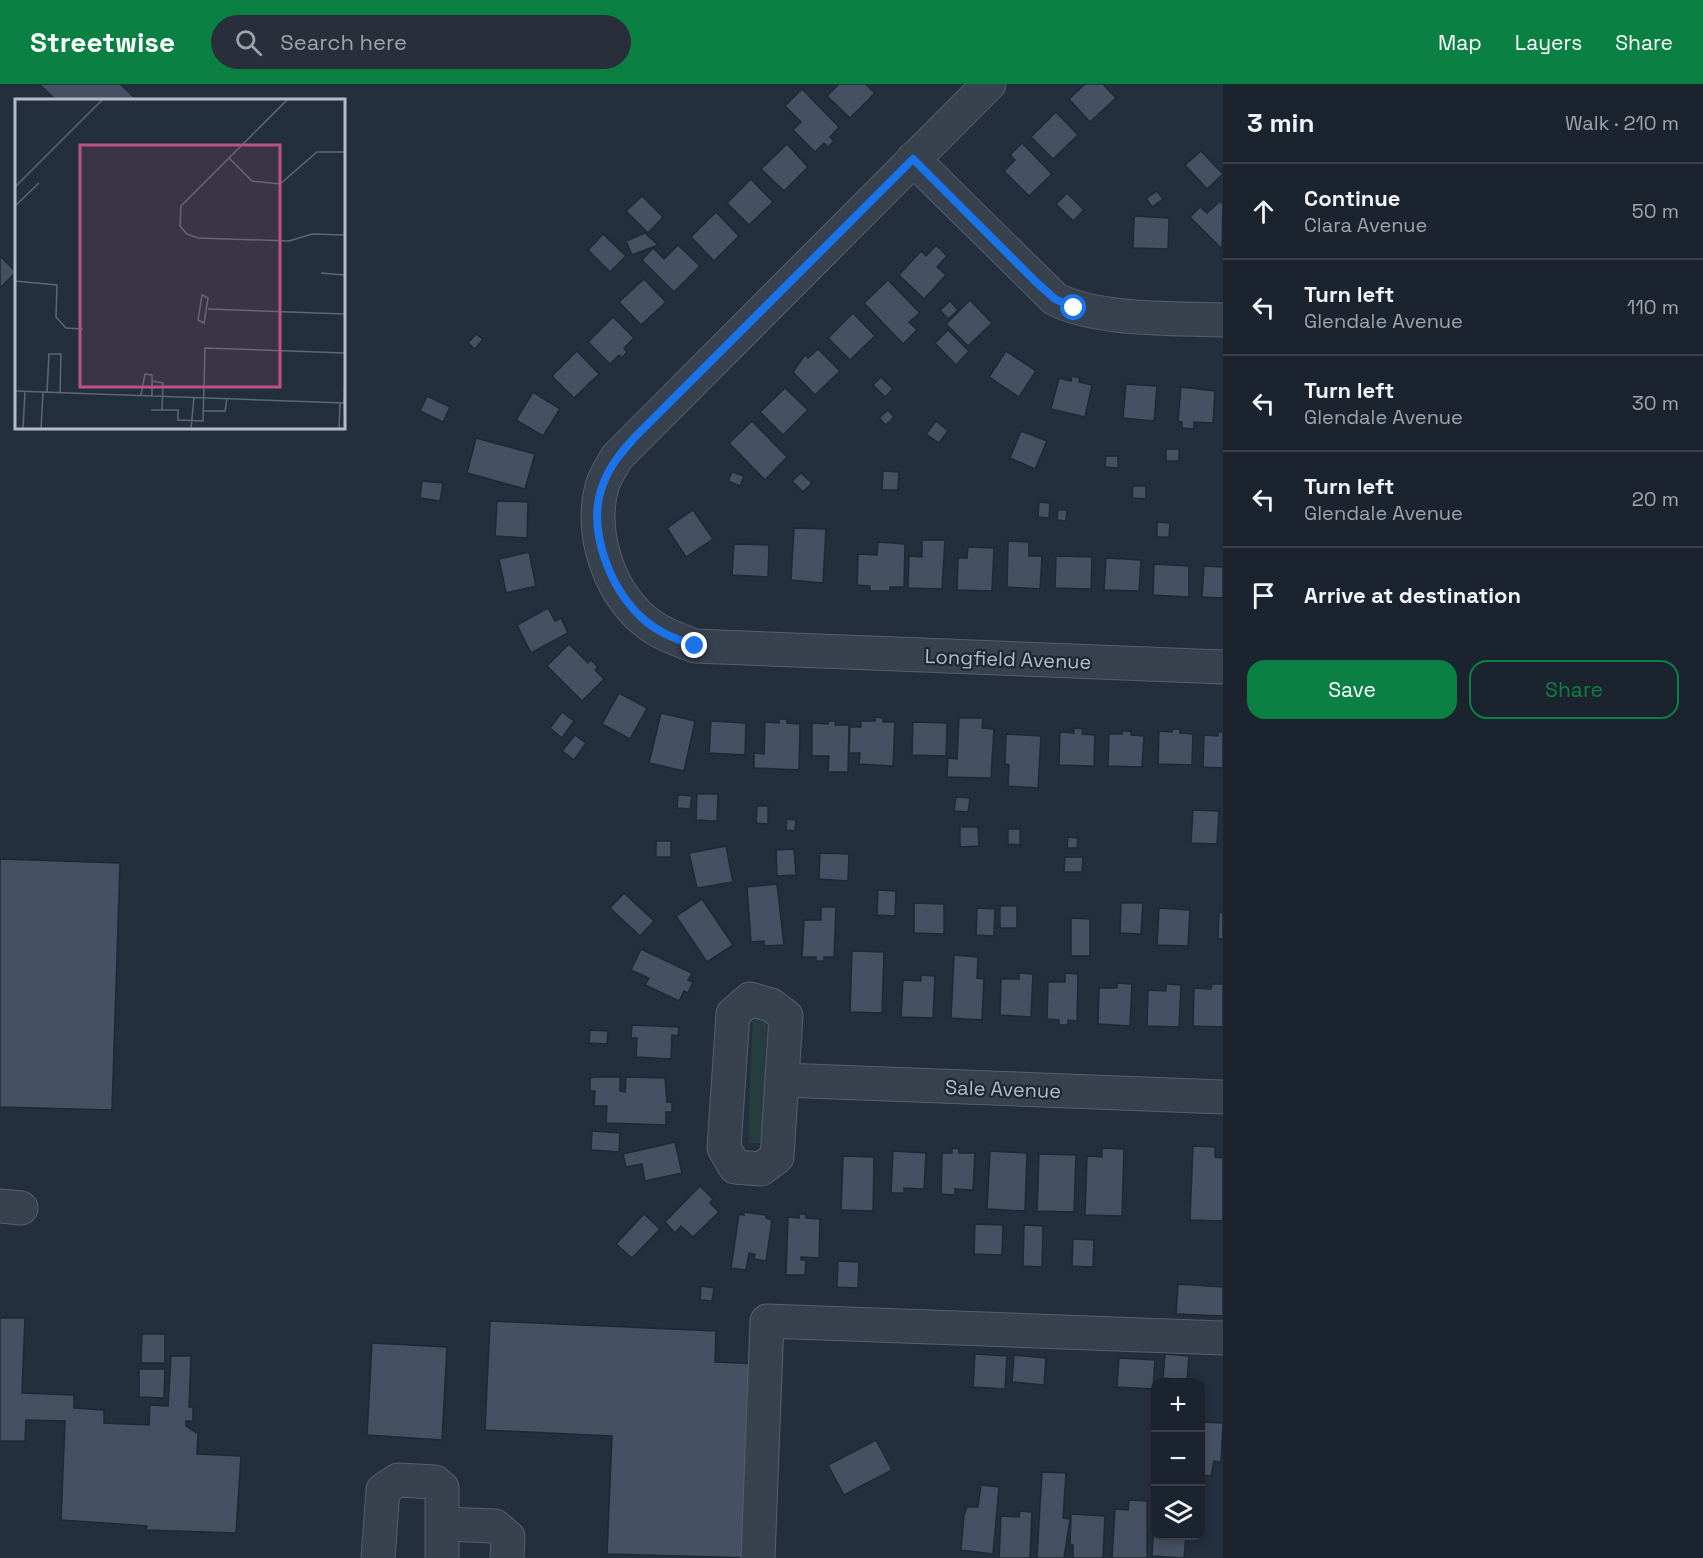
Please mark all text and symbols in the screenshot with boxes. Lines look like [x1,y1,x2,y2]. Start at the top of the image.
search box [211,15,631,69]
text: Streetwise [30,24,175,60]
icon: search [232,26,265,59]
text: Search here [280,28,407,56]
text: Map [1438,29,1482,56]
text: Layers [1515,29,1582,56]
text: Share [1615,29,1673,56]
inset map [15,99,345,429]
text: 3 min [1247,106,1315,140]
text: Walk · 210 m [1565,110,1679,136]
text: Continue [1304,184,1400,212]
icon: ahead [1247,195,1280,228]
text: 50 m [1632,198,1679,224]
text: Clara Avenue [1304,212,1427,238]
text: Turn left [1304,280,1394,308]
icon: left [1247,291,1280,324]
route start [1060,294,1086,320]
text: 110 m [1627,294,1679,320]
text: Glendale Avenue [1304,308,1463,334]
text: Turn left [1304,376,1394,404]
icon: left [1247,387,1280,420]
text: 30 m [1632,390,1679,416]
text: Glendale Avenue [1304,404,1463,430]
text: Turn left [1304,472,1394,500]
icon: left [1247,483,1280,516]
text: 20 m [1632,486,1679,512]
text: Glendale Avenue [1304,500,1463,526]
icon: arrive [1247,579,1280,612]
text: Arrive at destination [1304,581,1521,609]
route end [681,632,707,658]
street label: Longfield Avenue [924,643,1092,675]
button: Save [1247,660,1457,719]
button: Share [1469,660,1679,719]
street label: Sale Avenue [945,1074,1061,1104]
map controls [1151,1378,1205,1540]
button: + [1151,1378,1205,1432]
button: − [1151,1432,1205,1486]
button: layers [1151,1486,1205,1540]

